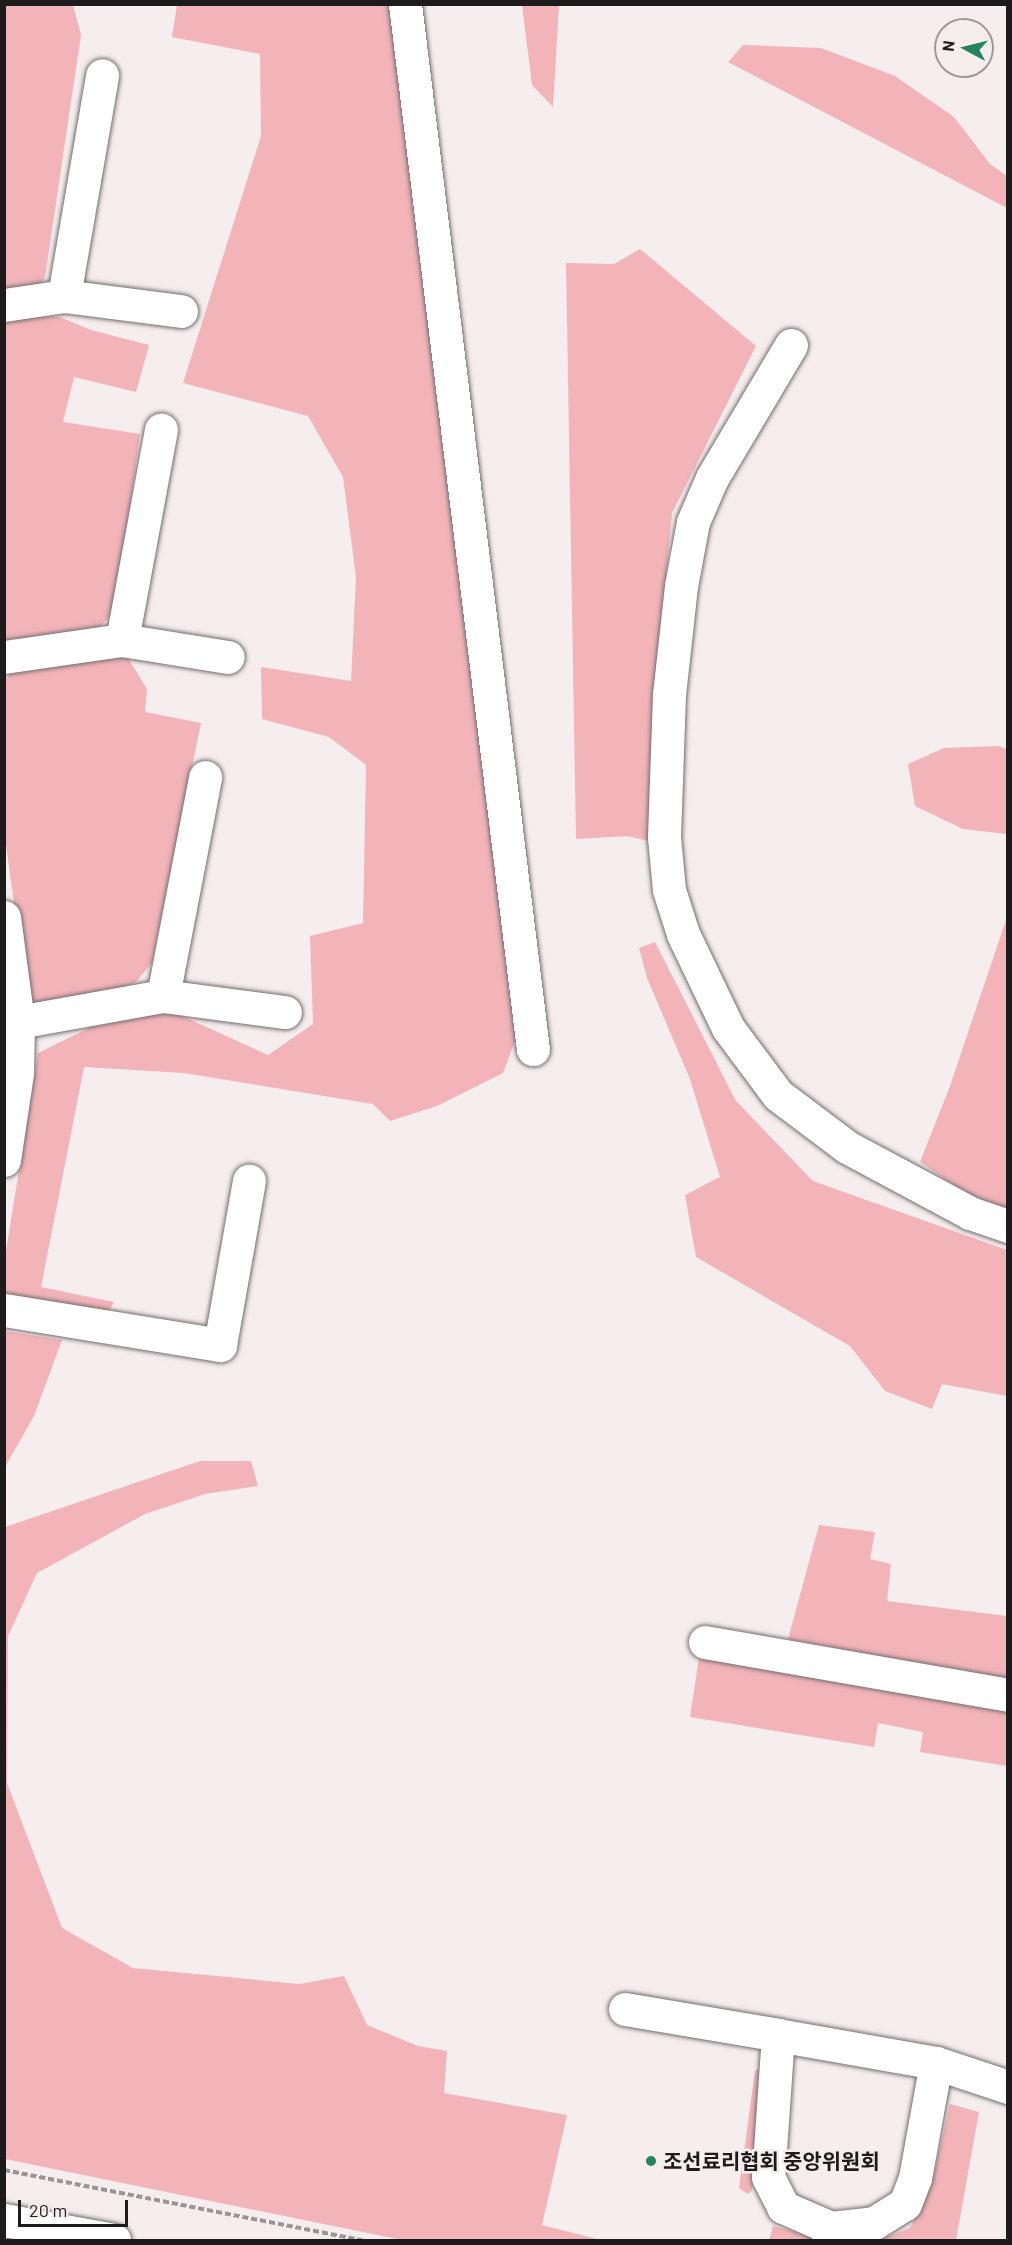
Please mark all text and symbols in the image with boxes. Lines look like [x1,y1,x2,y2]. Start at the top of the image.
north arrow [934,18,994,78]
text: N [938,40,958,52]
place label: 조선료리협회 중앙위원회 [663,2148,880,2174]
marker: 조선료리협회 중앙위원회 [644,2154,658,2168]
scale bar [21,2188,130,2226]
text: 20 m [29,2199,67,2221]

